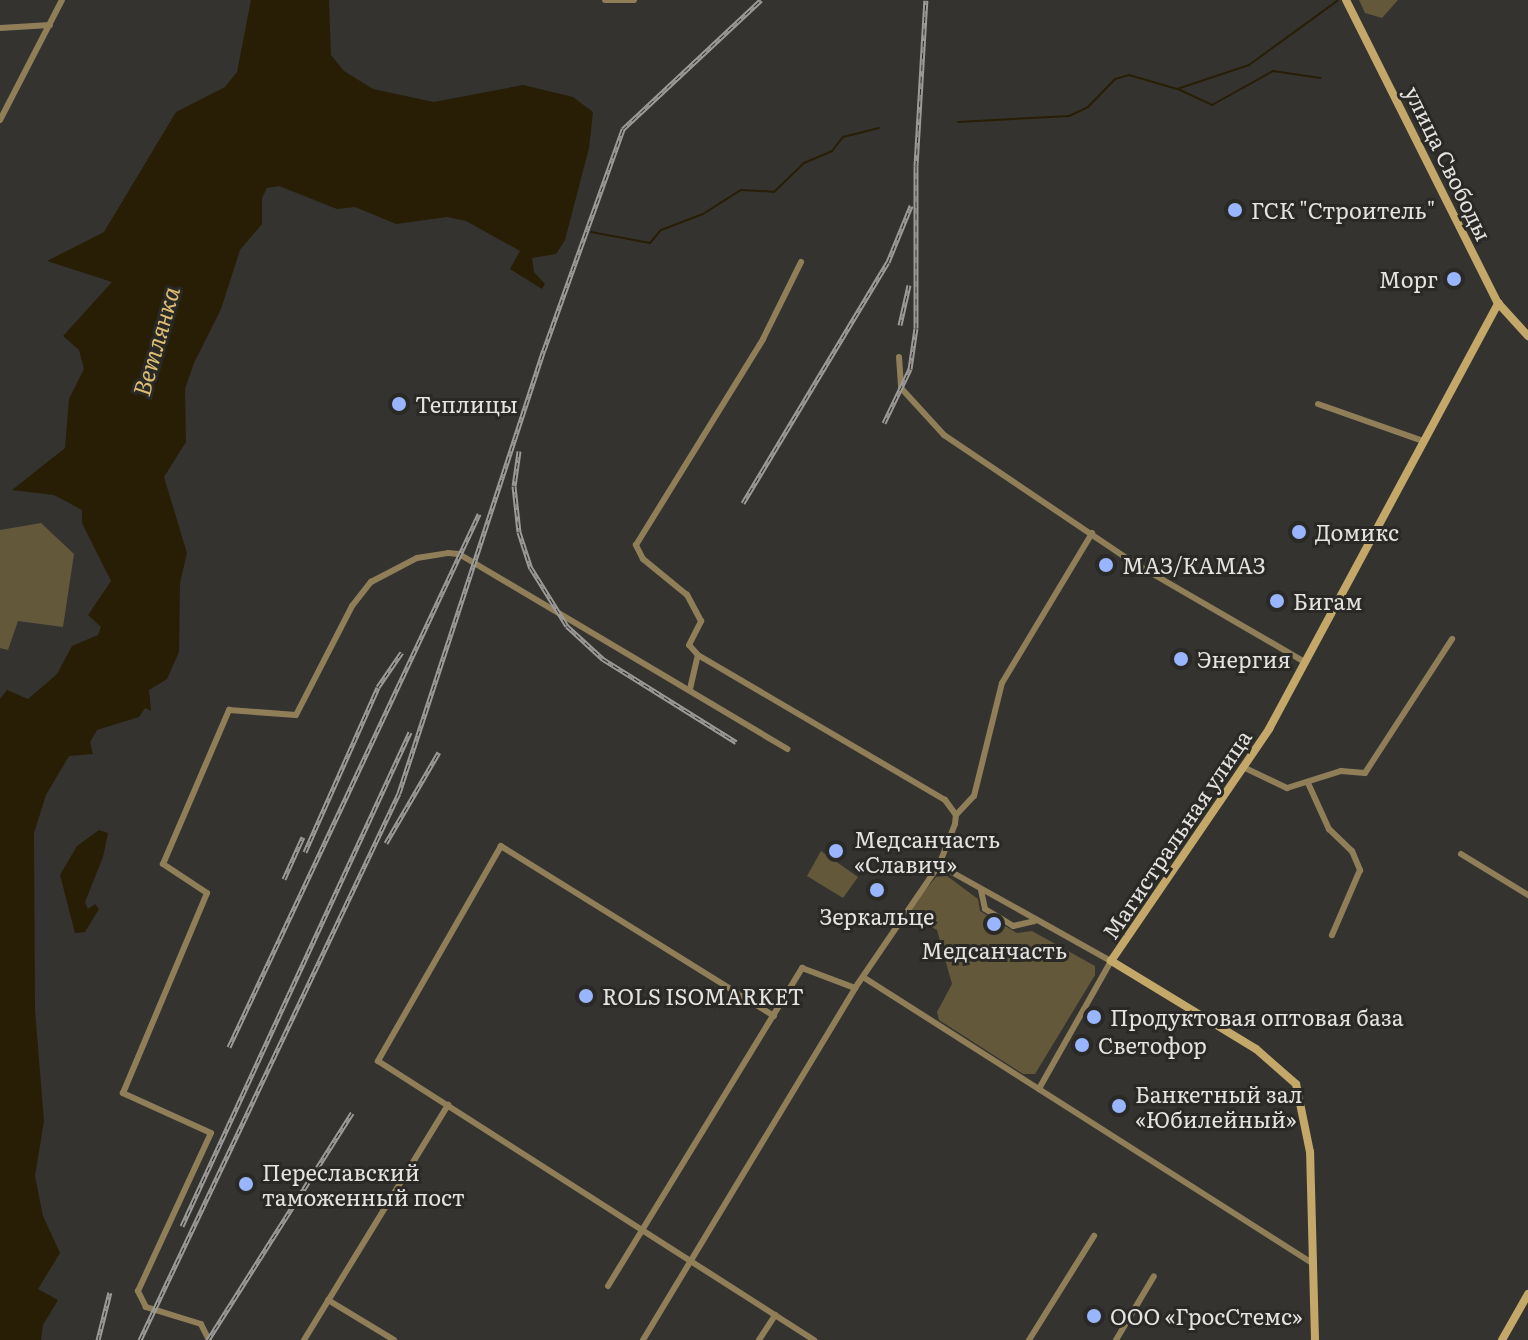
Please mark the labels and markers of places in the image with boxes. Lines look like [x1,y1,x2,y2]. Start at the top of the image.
place label: ГСК "Строитель" [1251,197,1435,223]
marker: ГСК "Строитель" [1226,201,1244,219]
place label: Морг [1379,266,1438,292]
marker: Морг [1445,270,1463,288]
place label: Теплицы [415,391,518,417]
marker: Теплицы [390,395,408,413]
place label: Домикс [1315,519,1399,545]
marker: Домикс [1290,523,1308,541]
place label: МАЗ/КАМАЗ [1122,552,1265,578]
marker: МАЗ/КАМАЗ [1097,556,1115,574]
place label: Бигам [1293,588,1362,614]
marker: Бигам [1268,592,1286,610]
place label: Энергия [1197,646,1291,672]
marker: Энергия [1172,650,1190,668]
place label: Медсанчасть «Славич» [854,825,1000,876]
marker: Медсанчасть «Славич» [825,840,847,862]
marker: Зеркальце [868,881,886,899]
place label: Зеркальце [819,903,935,929]
marker: Медсанчасть [985,915,1003,933]
place label: Медсанчасть [921,937,1067,963]
place label: ROLS ISOMARKET [602,983,804,1009]
marker: ROLS ISOMARKET [577,987,595,1005]
place label: Продуктовая оптовая база [1110,1004,1404,1030]
marker: Продуктовая оптовая база [1085,1008,1103,1026]
place label: Светофор [1098,1032,1207,1058]
marker: Светофор [1073,1036,1091,1054]
place label: Банкетный зал «Юбилейный» [1135,1080,1302,1132]
marker: Банкетный зал «Юбилейный» [1110,1097,1128,1115]
place label: Переславский таможенный пост [262,1158,465,1210]
marker: Переславский таможенный пост [237,1175,255,1193]
place label: ООО «ГросСтемс» [1110,1303,1303,1329]
marker: ООО «ГросСтемс» [1085,1307,1103,1325]

